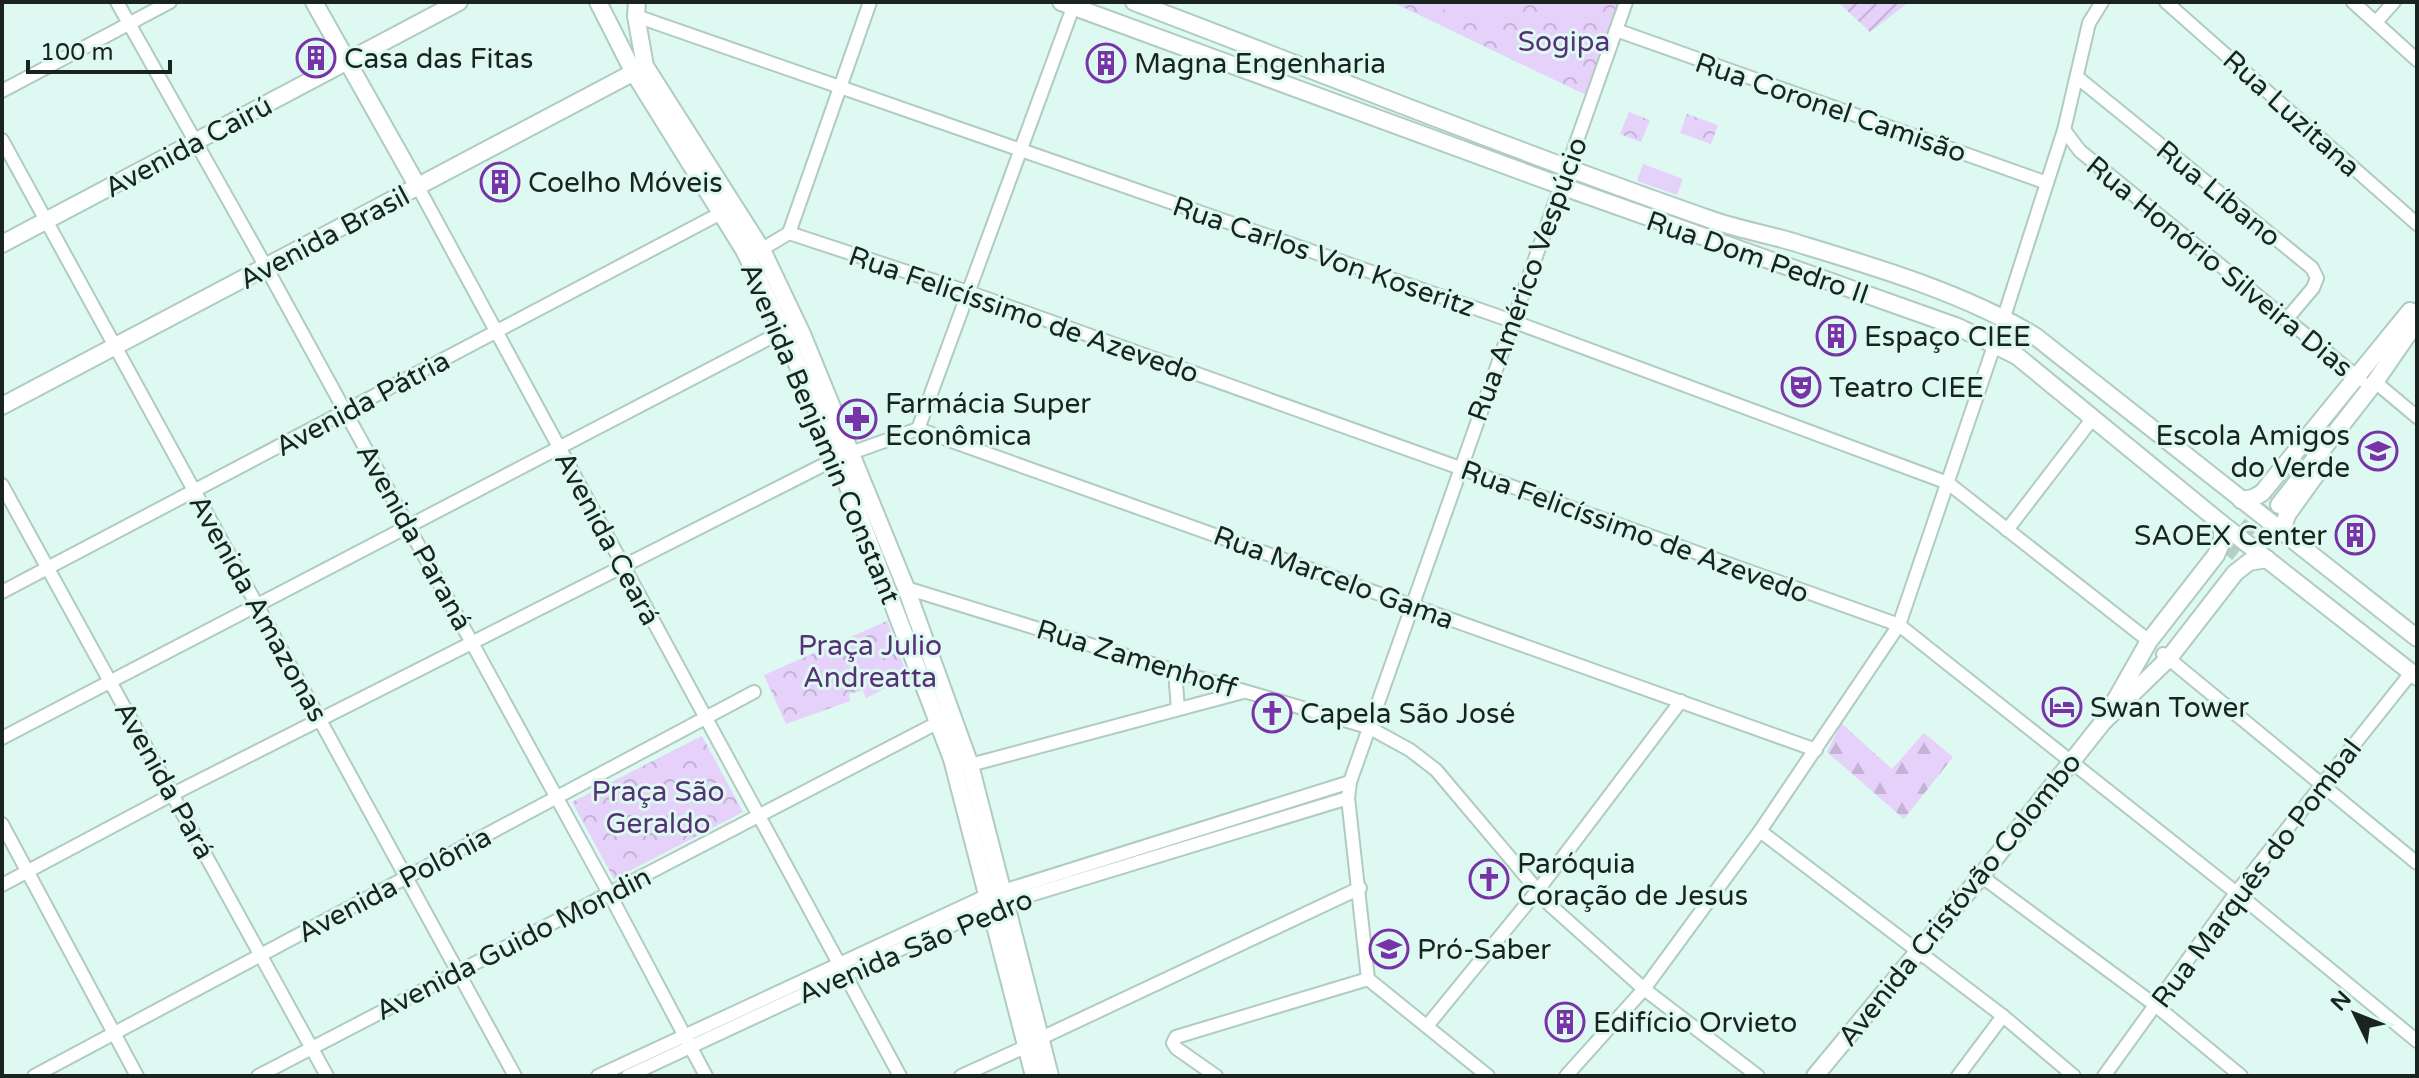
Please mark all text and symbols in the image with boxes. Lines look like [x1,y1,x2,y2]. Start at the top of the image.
scale bar [28,24,170,74]
park label: Sogipa [1518,25,1610,59]
building icon: Casa das Fitas [295,37,337,79]
text: 100 m [40,38,114,67]
place label: Casa das Fitas [344,42,533,76]
building icon: Magna Engenharia [1085,42,1127,84]
street label: Rua Luzitana [2216,43,2367,184]
street label: Rua Coronel Camisão [1691,46,1971,170]
place label: Magna Engenharia [1134,47,1386,81]
street label: Avenida Cairú [99,88,278,205]
street label: Rua Américo Vespúcio [1461,133,1595,426]
street label: Rua Líbano [2149,133,2288,254]
street label: Rua Honório Silveira Dias [2079,149,2359,385]
building icon: Coelho Móveis [479,161,521,203]
place label: Coelho Móveis [528,166,723,200]
street label: Avenida Brasil [233,179,416,297]
street label: Rua Carlos Von Koseritz [1168,189,1479,325]
street label: Rua Dom Pedro II [1642,204,1873,312]
street label: Rua Felicíssimo de Azevedo [844,239,1203,391]
street label: Avenida Benjamin Constant [733,258,908,609]
building icon: Espaço CIEE [1815,315,1857,357]
place label: Espaço CIEE [1864,320,2031,354]
street label: Avenida Pátria [269,344,456,464]
theatre icon: Teatro CIEE [1780,366,1822,408]
place label: Teatro CIEE [1829,371,1984,405]
place label: Farmácia Super Econômica [885,387,1091,453]
pharmacy icon: Farmácia Super Econômica [836,398,878,440]
place label: Escola Amigos do Verde [2156,419,2350,485]
school or university icon: Escola Amigos do Verde [2357,430,2399,472]
street label: Avenida Paraná [349,438,479,637]
street label: Avenida Ceará [547,446,667,631]
street label: Rua Felicíssimo de Azevedo [1456,453,1813,611]
street label: Avenida Amazonas [182,489,335,728]
building icon: SAOEX Center [2334,514,2376,556]
street label: Rua Marcelo Gama [1209,519,1459,637]
place label: SAOEX Center [2134,519,2327,553]
street label: Rua Zamenhoff [1032,612,1241,706]
park label: Praça Julio Andreatta [798,629,942,695]
hotel icon: Swan Tower [2041,686,2083,728]
place label: Swan Tower [2090,691,2249,725]
church icon: Capela São José [1251,692,1293,734]
street label: Avenida Pará [107,696,222,865]
place label: Capela São José [1300,697,1515,731]
street label: Rua Marquês do Pombal [2145,732,2369,1015]
street label: Avenida Cristóvão Colombo [1831,746,2089,1053]
park label: Praça São Geraldo [591,775,725,841]
street label: Avenida Polônia [292,820,497,950]
place label: Paróquia Coração de Jesus [1517,847,1748,913]
church icon: Paróquia Coração de Jesus [1468,858,1510,900]
street label: Avenida Guido Mondin [370,860,657,1028]
street label: Avenida São Pedro [793,882,1038,1012]
school or university icon: Pró-Saber [1368,928,1410,970]
place label: Pró-Saber [1417,933,1551,967]
north arrow [2315,974,2395,1054]
text: N [2326,986,2357,1016]
building icon: Edifício Orvieto [1544,1001,1586,1043]
place label: Edifício Orvieto [1593,1006,1797,1040]

